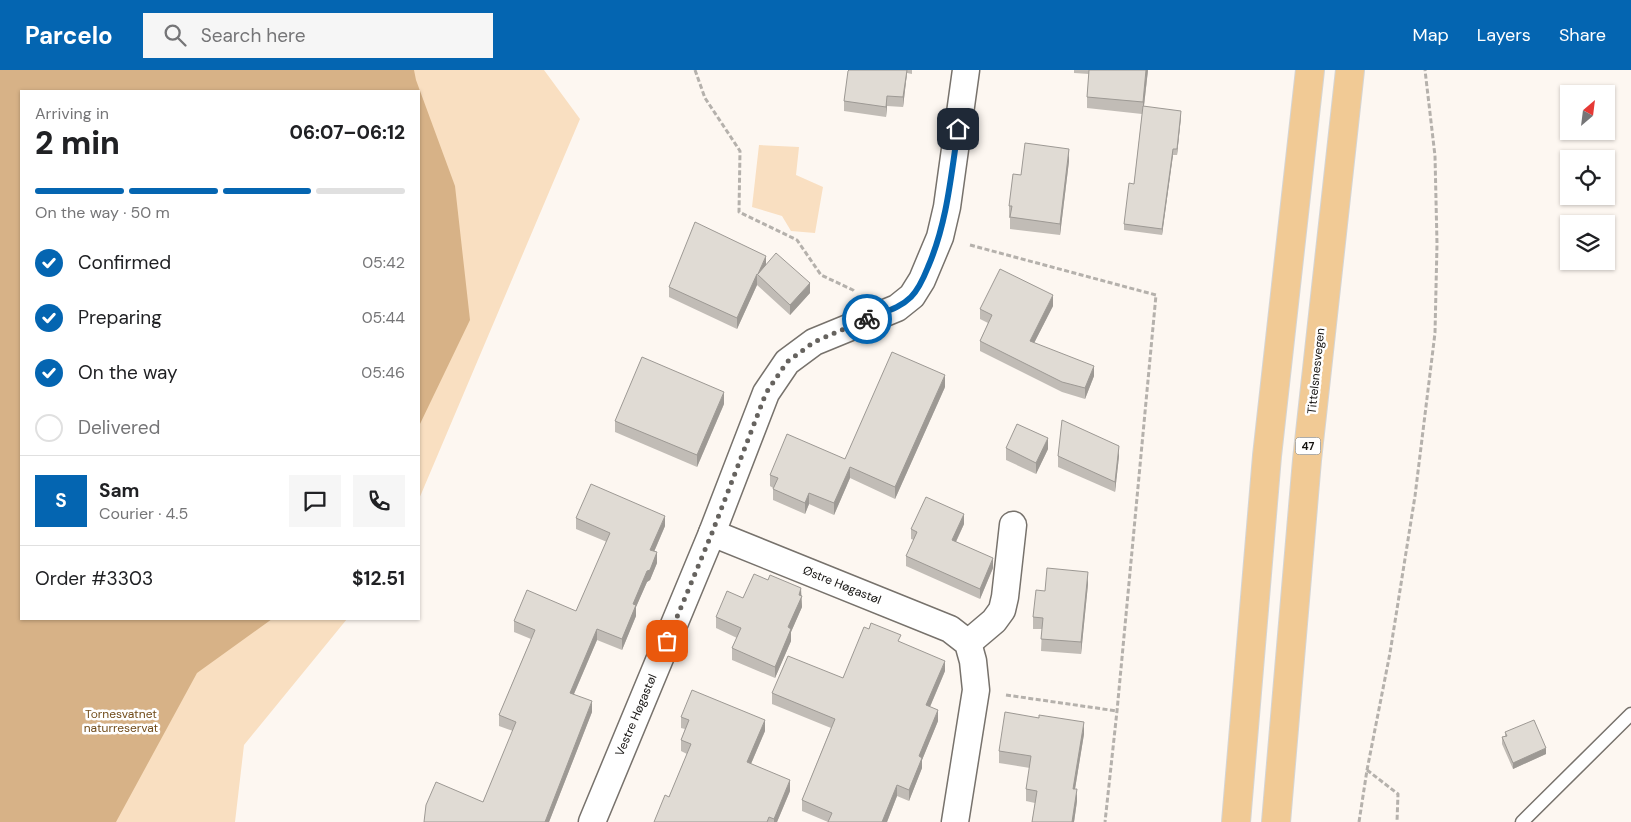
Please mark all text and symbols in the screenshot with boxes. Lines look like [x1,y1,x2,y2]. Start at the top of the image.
search box [143,13,493,58]
text: Parcelo [25,20,113,51]
icon: search [161,21,189,49]
text: Search here [201,23,306,48]
text: Map [1413,23,1449,47]
text: Layers [1477,23,1531,47]
text: Share [1559,23,1606,47]
north arrow [1560,85,1615,140]
map controls [1560,85,1615,270]
text: Arriving in [35,103,109,124]
pin [937,108,979,150]
icon: home [944,115,972,143]
text: 06:07–06:12 [290,120,405,145]
text: 2 min [35,122,120,164]
button: locate [1560,150,1615,205]
text: On the way · 50 m [35,202,170,223]
button: layers [1560,215,1615,270]
icon: check [35,249,63,277]
text: Confirmed [78,250,171,275]
text: 05:42 [362,252,405,273]
courier [842,294,892,344]
icon: check [35,304,63,332]
text: Preparing [78,305,162,330]
icon: bike [853,305,881,333]
text: 05:44 [362,307,405,328]
street label: Tittelsnesvegen [1304,327,1329,415]
icon: check [35,359,63,387]
text: On the way [78,360,178,385]
text: 05:46 [361,362,405,383]
text: Delivered [78,415,160,440]
road number: 47 [1296,438,1320,454]
button: chat [289,475,341,527]
button: phone [353,475,405,527]
text: Sam [99,478,140,503]
text: S [55,488,67,513]
text: Courier · 4.5 [99,503,188,524]
street label: Østre Høgastøl [801,562,883,608]
text: Order #3303 [35,566,153,591]
text: $12.51 [352,566,405,591]
pin [646,620,688,662]
icon: bag [653,627,681,655]
street label: Vestre Høgastøl [612,672,660,758]
park label: Tornesvatnet naturreservat [84,706,159,736]

